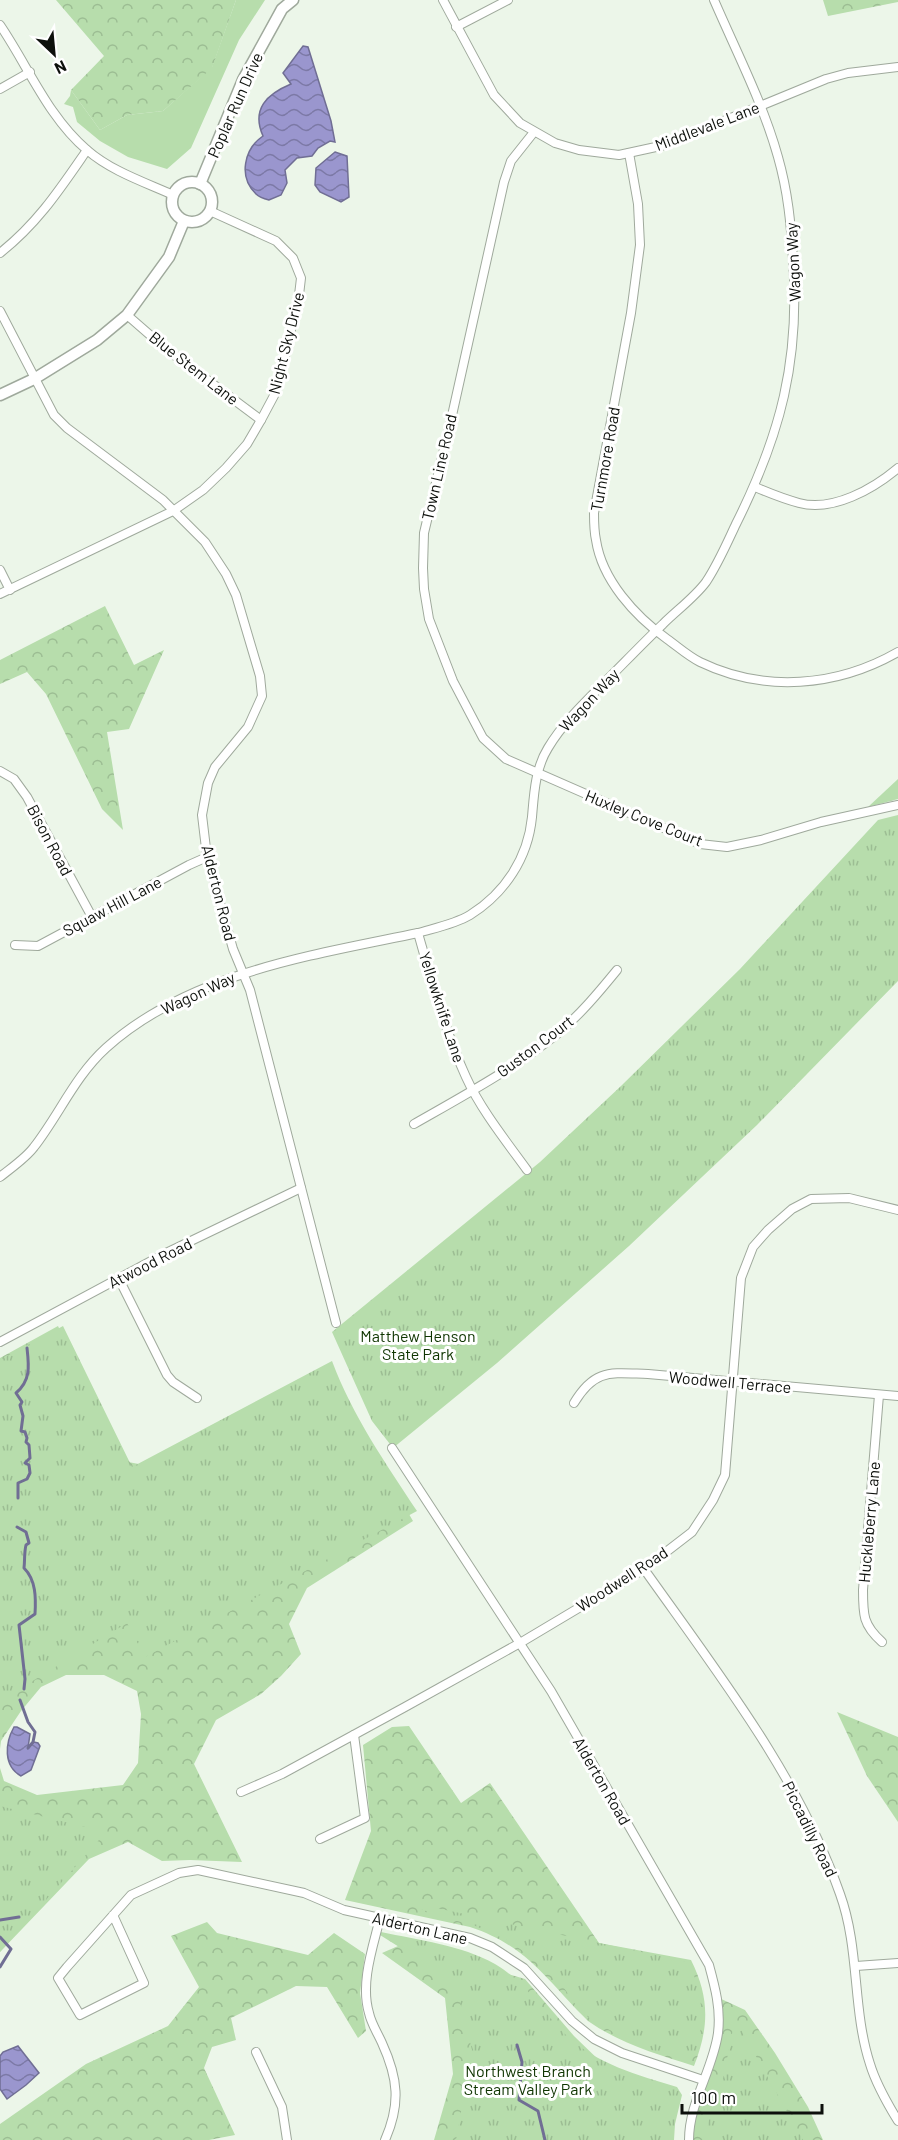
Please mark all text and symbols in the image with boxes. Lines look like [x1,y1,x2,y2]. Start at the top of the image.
north arrow [24,24,84,84]
street label: Poplar Run Drive [203,49,266,160]
text: N [52,57,70,79]
street label: Middlevale Lane [652,97,762,154]
street label: Wagon Way [781,221,804,302]
street label: Night Sky Drive [264,290,307,396]
street label: Blue Stem Lane [146,327,243,408]
street label: Turnmore Road [586,405,623,513]
street label: Town Line Road [417,412,460,522]
street label: Wagon Way [555,664,623,735]
street label: Huxley Cove Court [583,785,706,850]
street label: Bison Road [24,801,77,879]
street label: Alderton Road [198,843,241,943]
street label: Squaw Hill Lane [59,872,164,940]
street label: Yellowknife Lane [416,949,469,1065]
street label: Wagon Way [158,967,238,1018]
street label: Guston Court [493,1011,577,1081]
street label: Atwood Road [105,1233,195,1292]
park label: Matthew Henson State Park [360,1326,476,1363]
street label: Woodwell Terrace [668,1367,792,1396]
street label: Huckleberry Lane [854,1461,883,1583]
street label: Woodwell Road [572,1542,671,1615]
street label: Alderton Road [570,1733,635,1828]
street label: Piccadilly Road [779,1778,842,1880]
street label: Alderton Lane [371,1907,470,1948]
park label: Northwest Branch Stream Valley Park [464,2061,592,2098]
scale bar [682,2077,822,2115]
text: 100 m [691,2086,736,2108]

